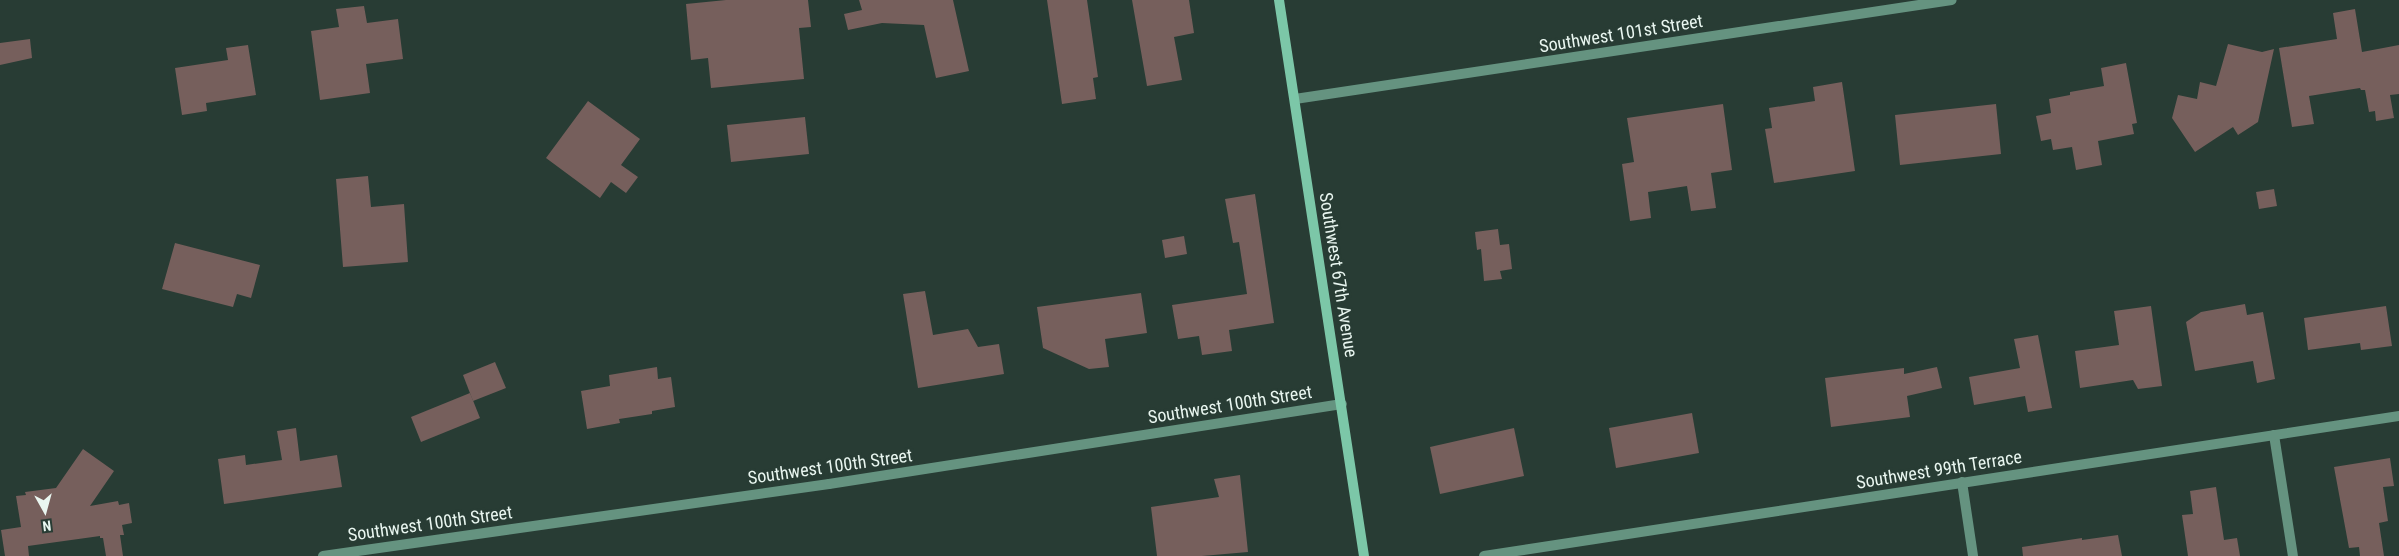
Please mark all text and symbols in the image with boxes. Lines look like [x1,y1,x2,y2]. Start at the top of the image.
street label: Southwest 101st Street [1538,10,1704,58]
street label: Southwest 67th Avenue [1314,191,1362,359]
street label: Southwest 100th Street [1146,381,1314,429]
street label: Southwest 100th Street [746,445,914,489]
street label: Southwest 99th Terrace [1854,446,2024,494]
north arrow [20,486,70,536]
street label: Southwest 100th Street [346,502,514,546]
text: N [42,517,52,534]

